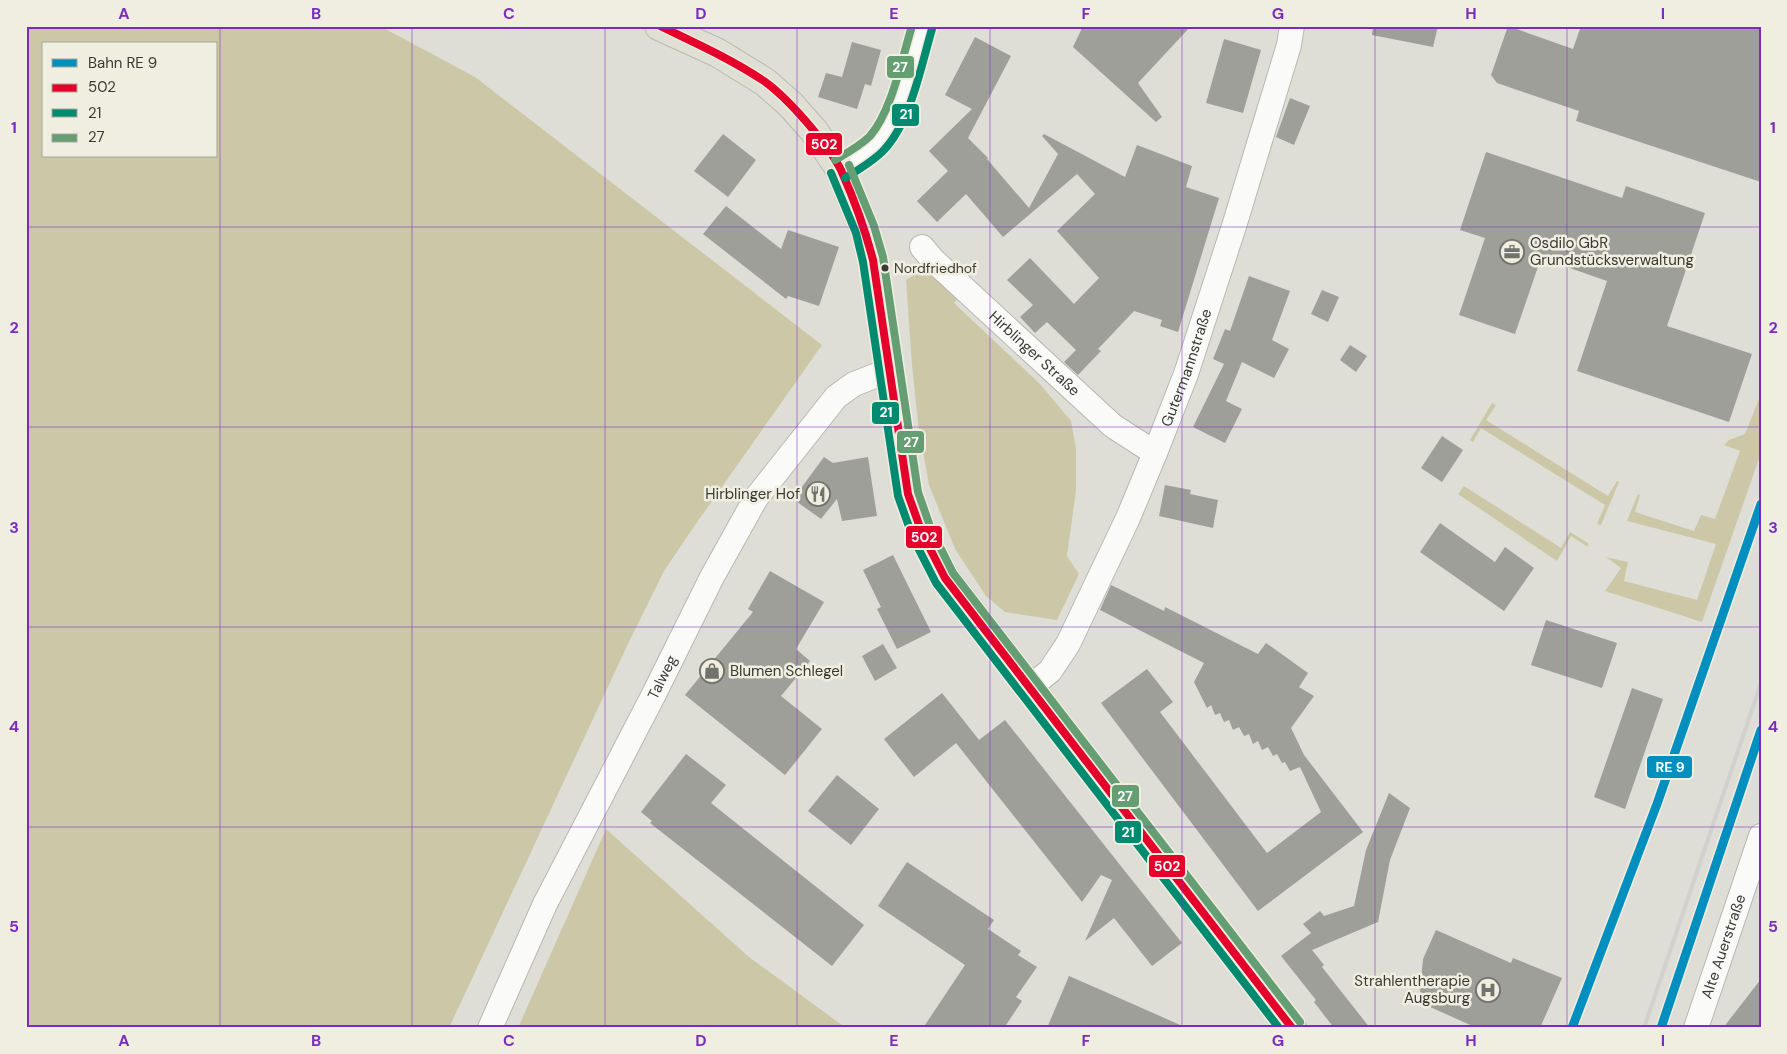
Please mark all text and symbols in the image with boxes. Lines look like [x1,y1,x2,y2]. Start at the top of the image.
text: A [118,3,130,24]
text: B [311,3,321,24]
text: C [503,3,515,24]
text: D [695,3,707,24]
text: E [889,3,899,24]
text: F [1082,3,1091,24]
text: G [1272,3,1284,24]
text: H [1465,3,1477,24]
text: I [1661,3,1665,24]
legend [42,42,218,158]
text: Bahn RE 9 [88,53,157,73]
line badge: 27 [886,55,915,79]
text: 27 [892,58,908,76]
text: 502 [88,77,116,97]
text: 21 [88,103,101,123]
line badge: 21 [891,103,920,127]
text: 21 [899,105,913,123]
text: 1 [11,117,17,138]
text: 1 [1770,117,1776,138]
text: 27 [88,127,104,147]
line badge: 502 [805,132,843,156]
text: 502 [811,135,837,153]
place label: Osdilo GbR Grundstücksverwaltung [1530,233,1694,270]
office icon: Osdilo GbR Grundstücksverwaltung [1499,239,1525,265]
place label: Nordfriedhof [894,259,977,277]
marker: Nordfriedhof [880,263,890,273]
street label: Hirblinger Straße [985,306,1084,401]
street label: Gutermannstraße [1156,306,1216,429]
text: 2 [9,317,19,338]
text: 2 [1768,317,1778,338]
line badge: 21 [871,401,900,425]
text: 21 [879,403,893,421]
line badge: 27 [896,430,925,454]
text: 27 [903,433,919,451]
restaurant icon: Hirblinger Hof [805,481,831,507]
place label: Hirblinger Hof [705,484,800,504]
text: 3 [9,517,19,538]
text: 3 [1768,517,1778,538]
line badge: 502 [905,525,943,549]
text: 502 [911,528,937,546]
street label: Talweg [643,652,682,703]
shop icon: Blumen Schlegel [699,658,725,684]
place label: Blumen Schlegel [730,661,843,681]
text: 4 [9,716,19,737]
text: 4 [1768,716,1778,737]
line badge: RE 9 [1646,755,1693,779]
text: RE 9 [1655,758,1685,776]
line badge: 27 [1111,784,1140,808]
text: 27 [1117,787,1133,805]
line badge: 21 [1114,820,1142,844]
text: 21 [1121,823,1135,841]
line badge: 502 [1148,854,1186,878]
text: 502 [1154,857,1180,875]
street label: Alte Auerstraße [1697,892,1751,1001]
text: 5 [9,916,19,937]
text: 5 [1768,916,1778,937]
place label: Strahlentherapie Augsburg [1354,971,1470,1008]
hospital icon: Strahlentherapie Augsburg [1475,977,1501,1003]
text: A [118,1030,130,1051]
text: B [311,1030,321,1051]
text: C [503,1030,515,1051]
text: D [695,1030,707,1051]
text: E [889,1030,899,1051]
text: F [1082,1030,1091,1051]
text: G [1272,1030,1284,1051]
text: H [1465,1030,1477,1051]
text: I [1661,1030,1665,1051]

